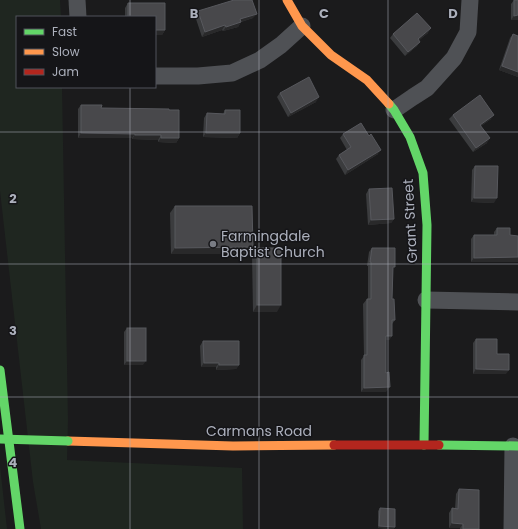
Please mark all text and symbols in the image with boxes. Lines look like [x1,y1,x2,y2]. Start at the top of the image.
text: B [190,4,199,23]
text: C [319,4,329,23]
text: D [448,4,458,23]
legend [16,16,156,88]
text: Fast [52,23,77,40]
text: Slow [52,43,80,60]
text: Jam [52,63,79,80]
street label: Grant Street [398,178,422,264]
text: 2 [9,189,17,208]
place label: Farmingdale Baptist Church [221,226,325,262]
marker: Farmingdale Baptist Church [208,239,218,249]
text: 3 [9,321,17,340]
street label: Carmans Road [206,421,312,441]
text: 4 [9,453,18,472]

